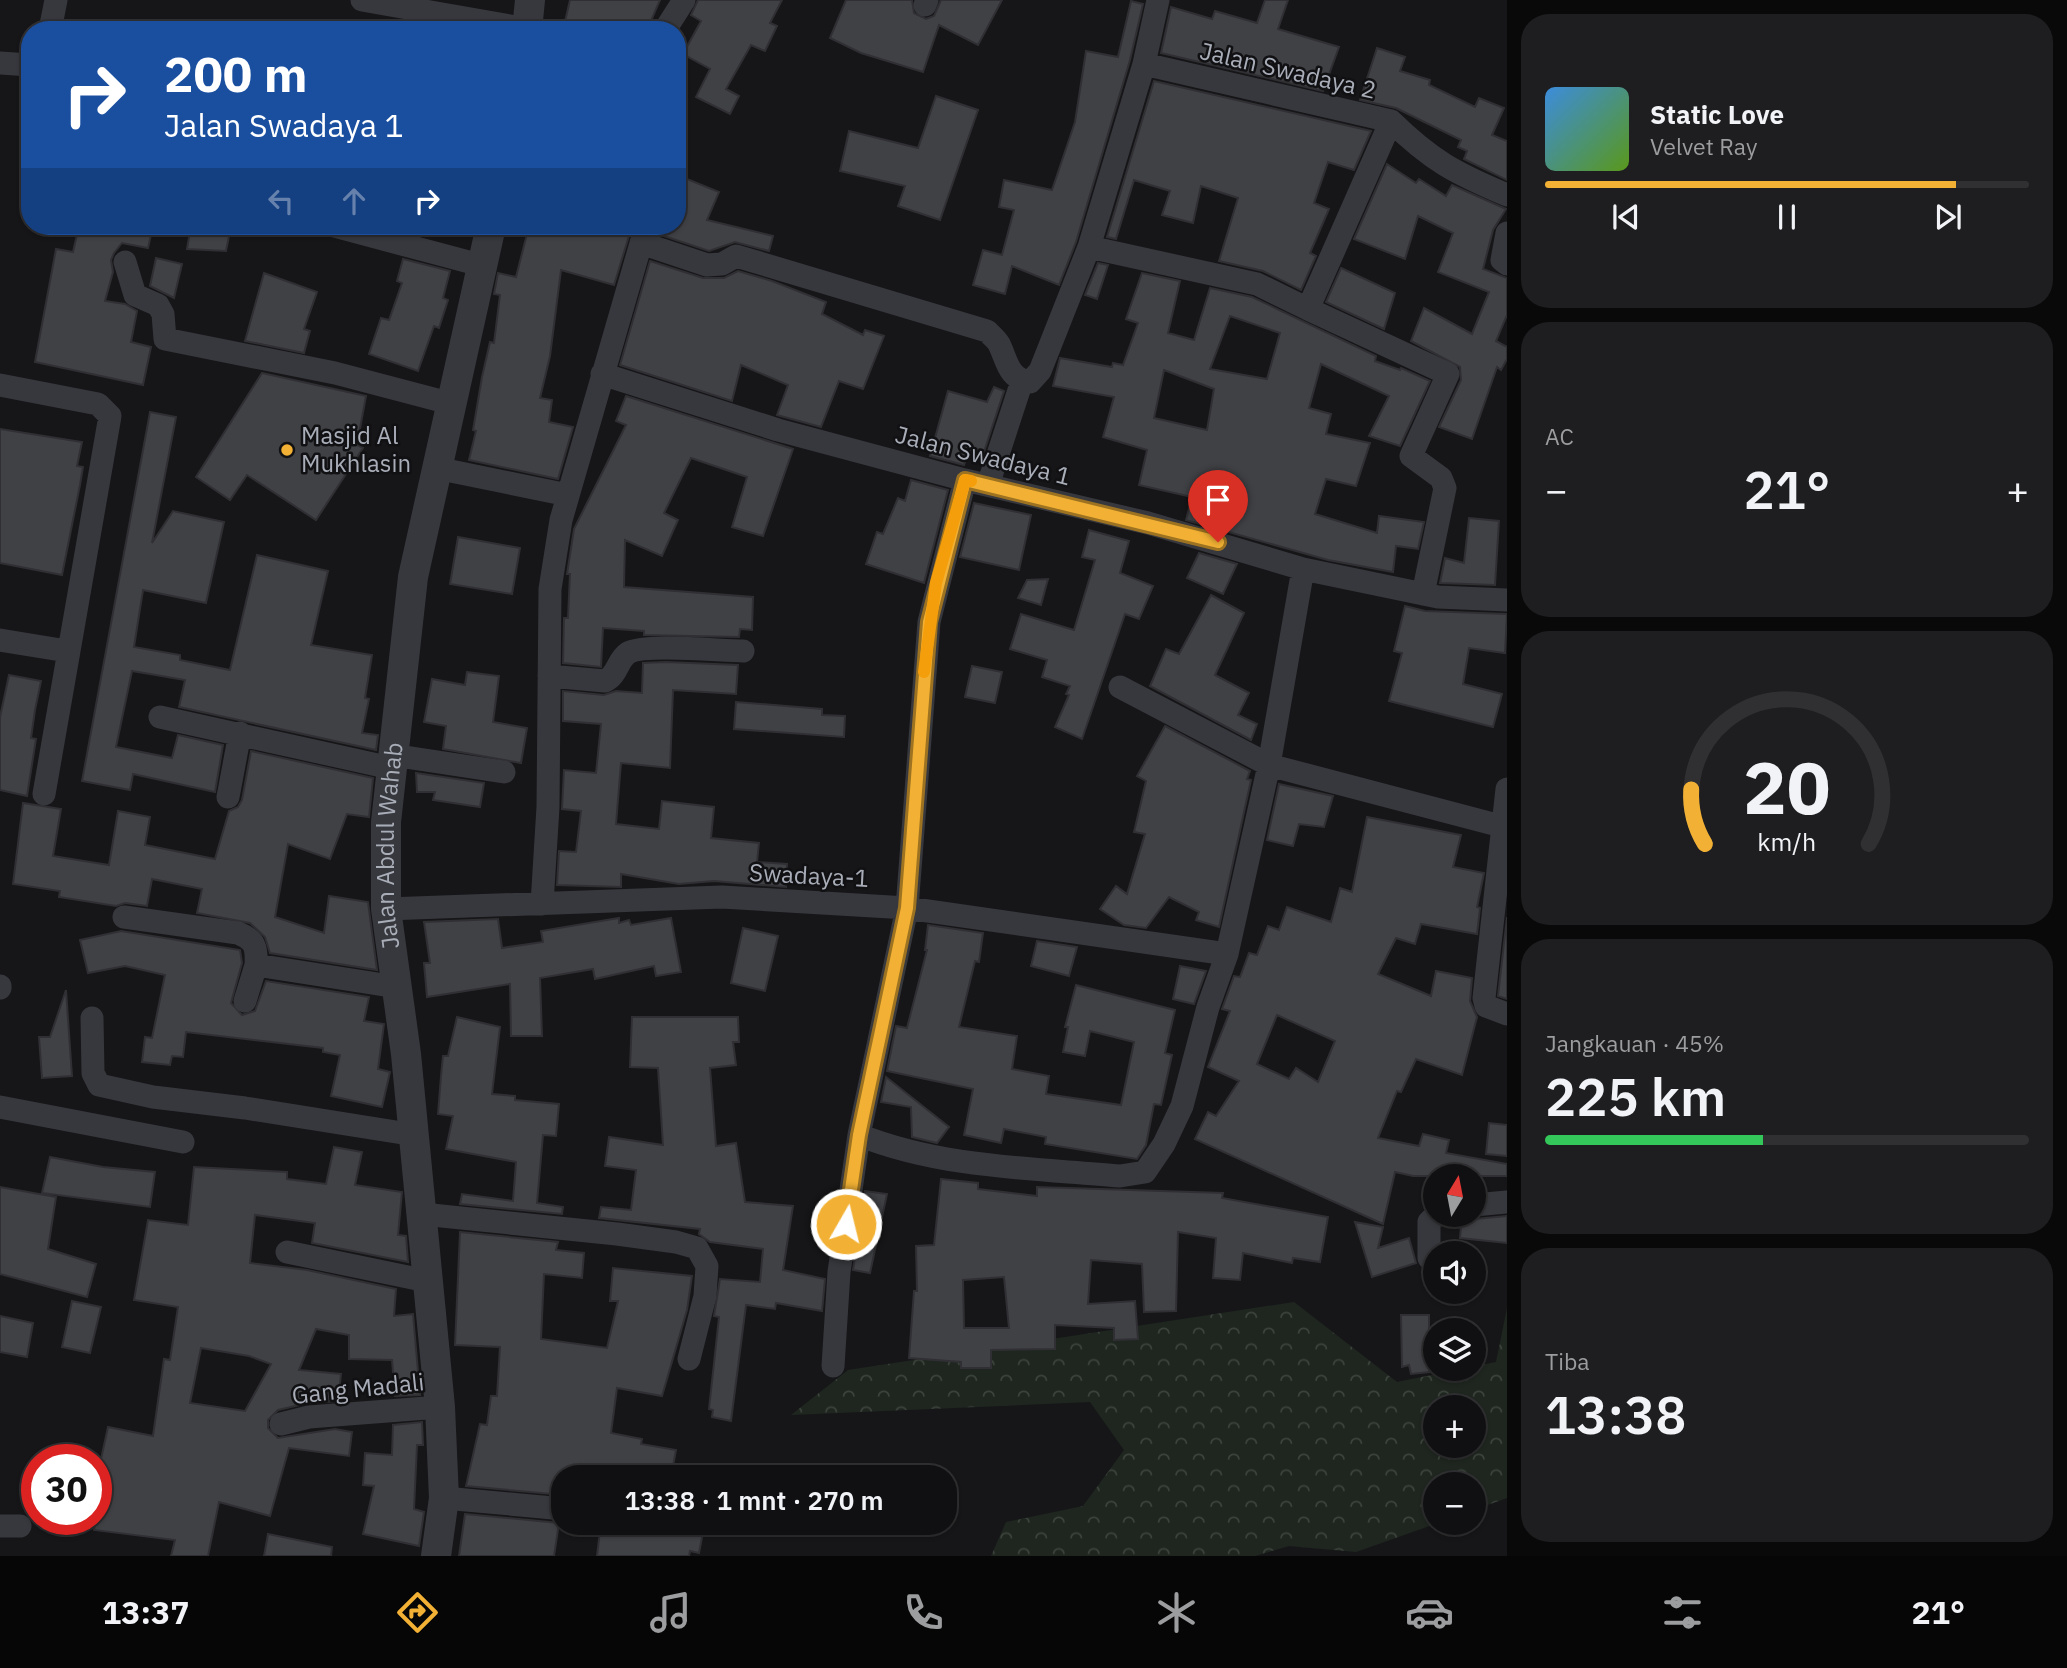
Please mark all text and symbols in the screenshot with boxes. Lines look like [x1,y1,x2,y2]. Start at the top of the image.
street label: Jalan Swadaya 2 [1197,34,1379,106]
text: 200 m [164,42,308,105]
icon: right [49,49,140,140]
text: Static Love [1650,97,1784,131]
text: Jalan Swadaya 1 [164,104,404,146]
text: Velvet Ray [1650,131,1757,161]
icon: left [262,182,300,220]
icon: ahead [335,182,373,220]
icon: right [408,182,446,220]
icon: previous [1607,198,1645,236]
icon: pause [1768,198,1806,236]
icon: next [1929,198,1967,236]
street label: Jalan Swadaya 1 [892,418,1074,492]
place label: Masjid Al Mukhlasin [301,419,411,479]
text: AC [1545,421,1574,451]
marker: Masjid Al Mukhlasin [279,442,295,458]
text: 21° [1744,456,1830,523]
text: − [1545,465,1568,514]
text: + [2006,465,2029,514]
pin [1188,470,1248,542]
icon: arrive [1199,481,1237,519]
text: 20 [1743,739,1831,834]
street label: Jalan Abdul Wahab [369,741,410,951]
text: km/h [1758,825,1816,858]
street label: Swadaya-1 [748,856,870,894]
text: Jangkauan · 45% [1545,1028,1724,1058]
text: 225 km [1545,1063,1726,1130]
north arrow [1423,1164,1486,1227]
map controls [1423,1164,1486,1535]
position arrow [809,1187,883,1261]
button: sound [1423,1241,1486,1304]
button: layers [1423,1318,1486,1381]
text: Tiba [1545,1346,1590,1376]
street label: Gang Madali [290,1365,426,1411]
text: 13:38 [1545,1381,1686,1448]
button: + [1423,1395,1486,1458]
speed limit sign: 30 [21,1444,112,1535]
button: − [1423,1472,1486,1535]
text: 13:38 · 1 mnt · 270 m [624,1483,884,1517]
icon: directions [393,1588,442,1637]
icon: music [646,1588,695,1637]
icon: phone [899,1588,948,1637]
icon: climate [1152,1588,1201,1637]
icon: car [1405,1588,1454,1637]
icon: filters [1658,1588,1707,1637]
text: 13:37 [102,1591,189,1633]
text: 21° [1911,1591,1965,1633]

